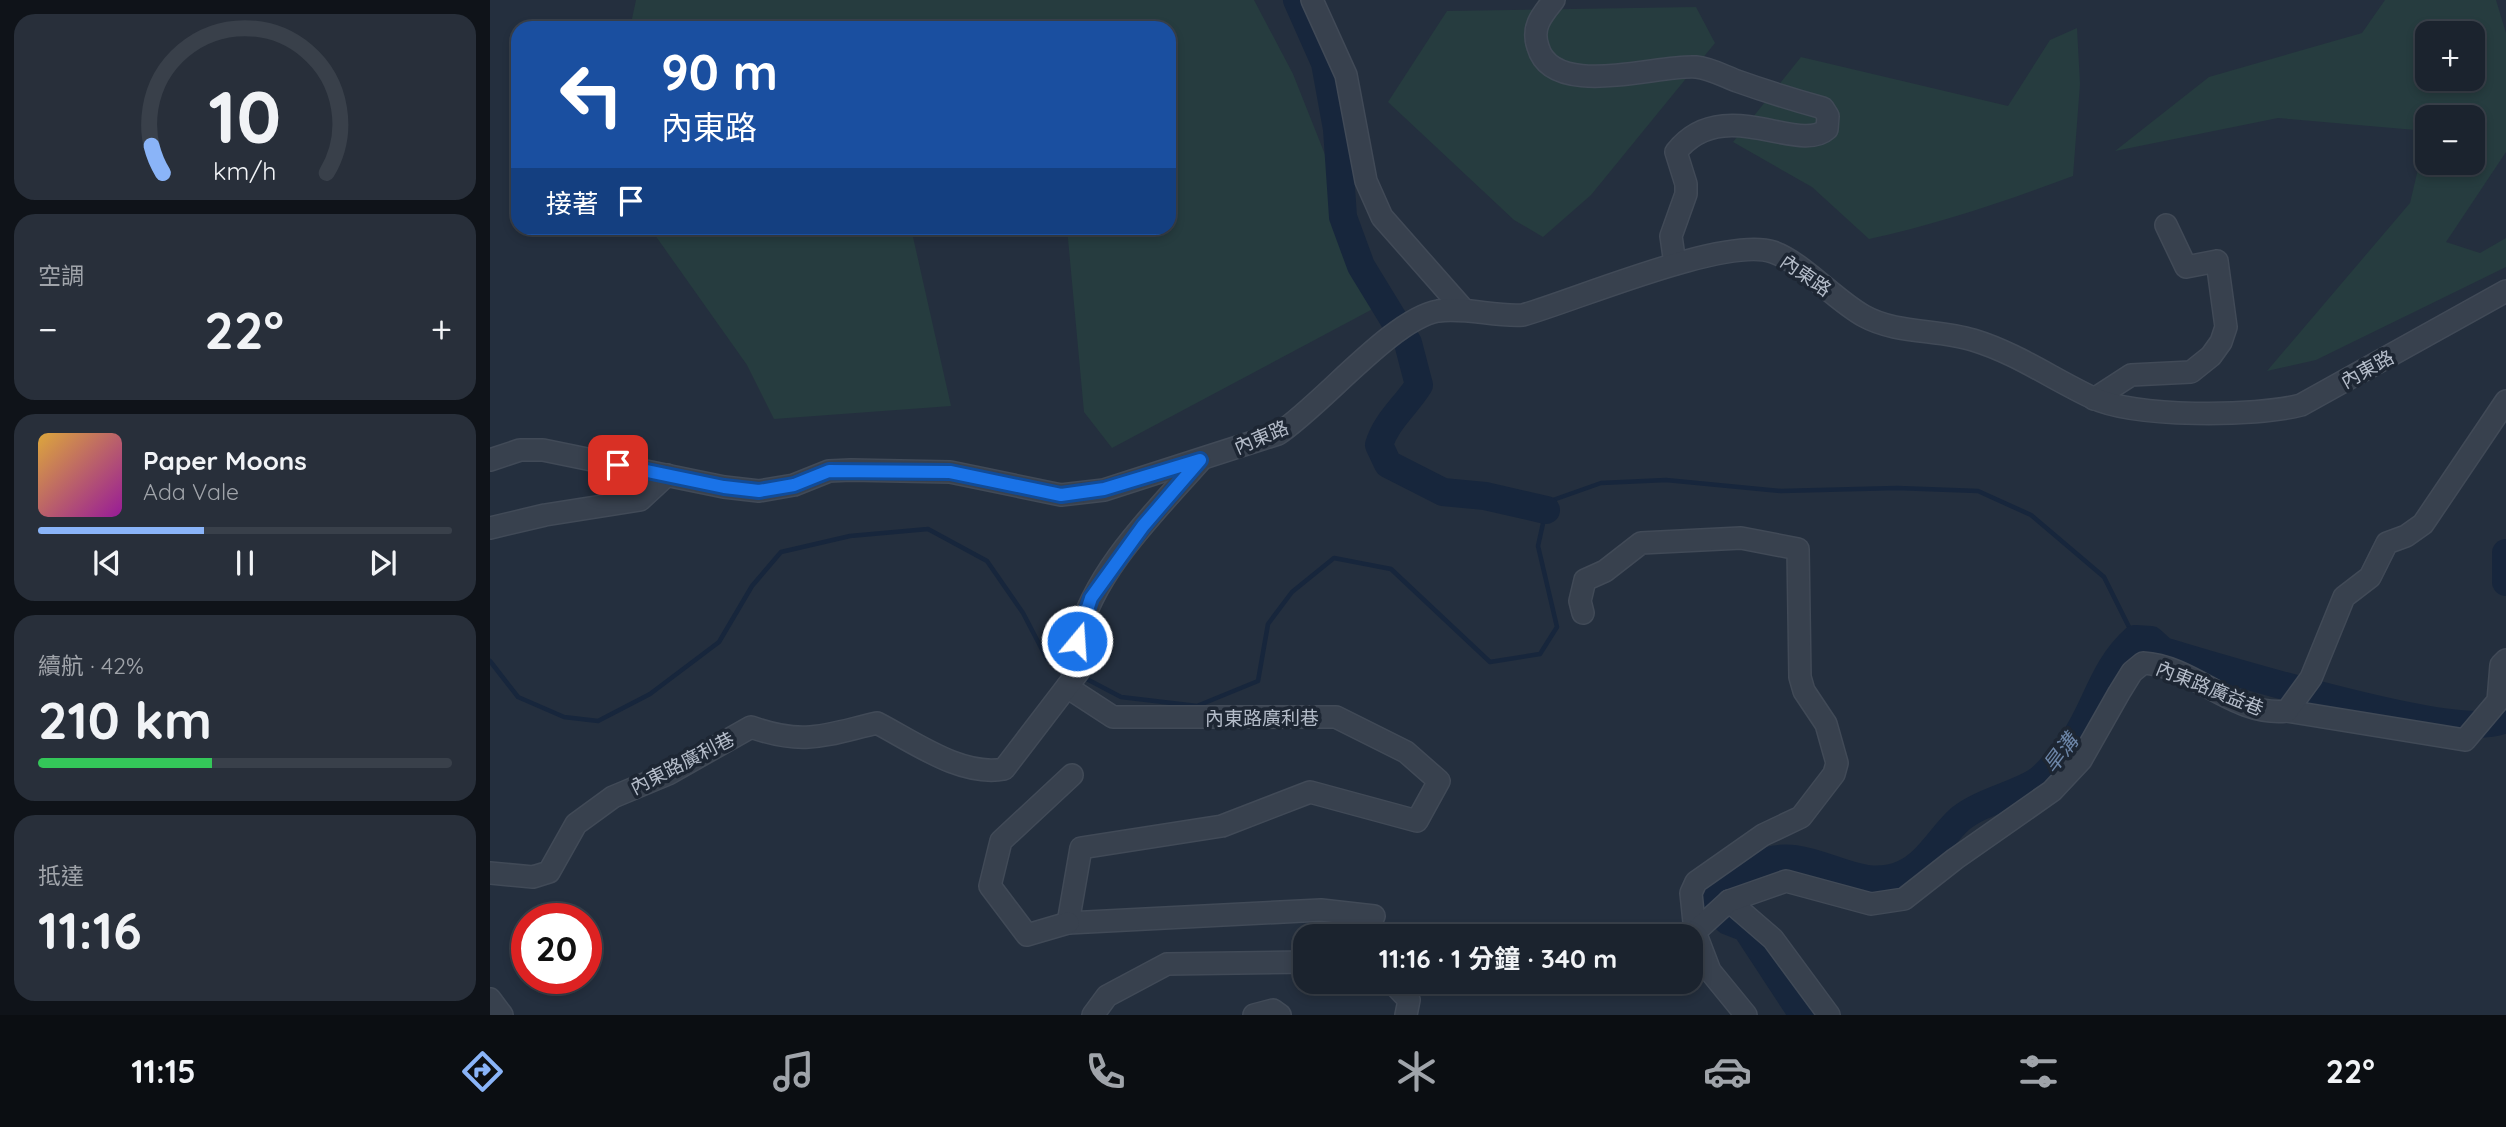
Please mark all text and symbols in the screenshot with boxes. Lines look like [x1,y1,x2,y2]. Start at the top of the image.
map controls [2415,21,2485,175]
button: + [2415,21,2485,91]
text: 90 m [661,41,778,102]
icon: left [546,49,637,140]
text: 10 [208,70,282,161]
button: − [2415,105,2485,175]
text: 內東路 [661,107,757,147]
text: km/h [213,155,277,186]
icon: arrive [612,182,650,220]
text: 接著 [546,187,598,220]
street label: 內東路 [1776,249,1836,301]
text: 空調 [38,261,84,290]
text: 22° [204,297,284,362]
text: − [38,305,58,353]
text: + [431,305,452,353]
street label: 內東路 [2336,345,2398,393]
street label: 內東路 [1230,415,1292,459]
pin [588,435,648,495]
text: Paper Moons [143,444,307,477]
icon: arrive [599,446,637,484]
text: Ada Vale [143,477,239,506]
icon: previous [88,544,126,582]
icon: pause [226,544,264,582]
icon: next [364,544,402,582]
position arrow [1040,604,1114,678]
text: 續航 · 42% [38,651,144,680]
street label: 內東路廣益巷 [2153,656,2267,720]
text: 210 km [38,687,212,752]
street label: 內東路廣利巷 [1205,706,1319,730]
street label: 內東路廣利巷 [626,726,738,800]
water label: 旱溝 [2037,726,2085,778]
text: 抵達 [38,861,84,890]
text: 11:16 [38,897,142,962]
speed limit sign: 20 [511,903,602,994]
text: 11:16 · 1 分鐘 · 340 m [1379,942,1617,975]
icon: directions [458,1047,507,1096]
icon: music [769,1047,818,1096]
icon: phone [1081,1047,1130,1096]
icon: climate [1392,1047,1441,1096]
icon: car [1703,1047,1752,1096]
icon: filters [2014,1047,2063,1096]
text: 11:15 [131,1051,196,1091]
text: 22° [2326,1051,2375,1091]

